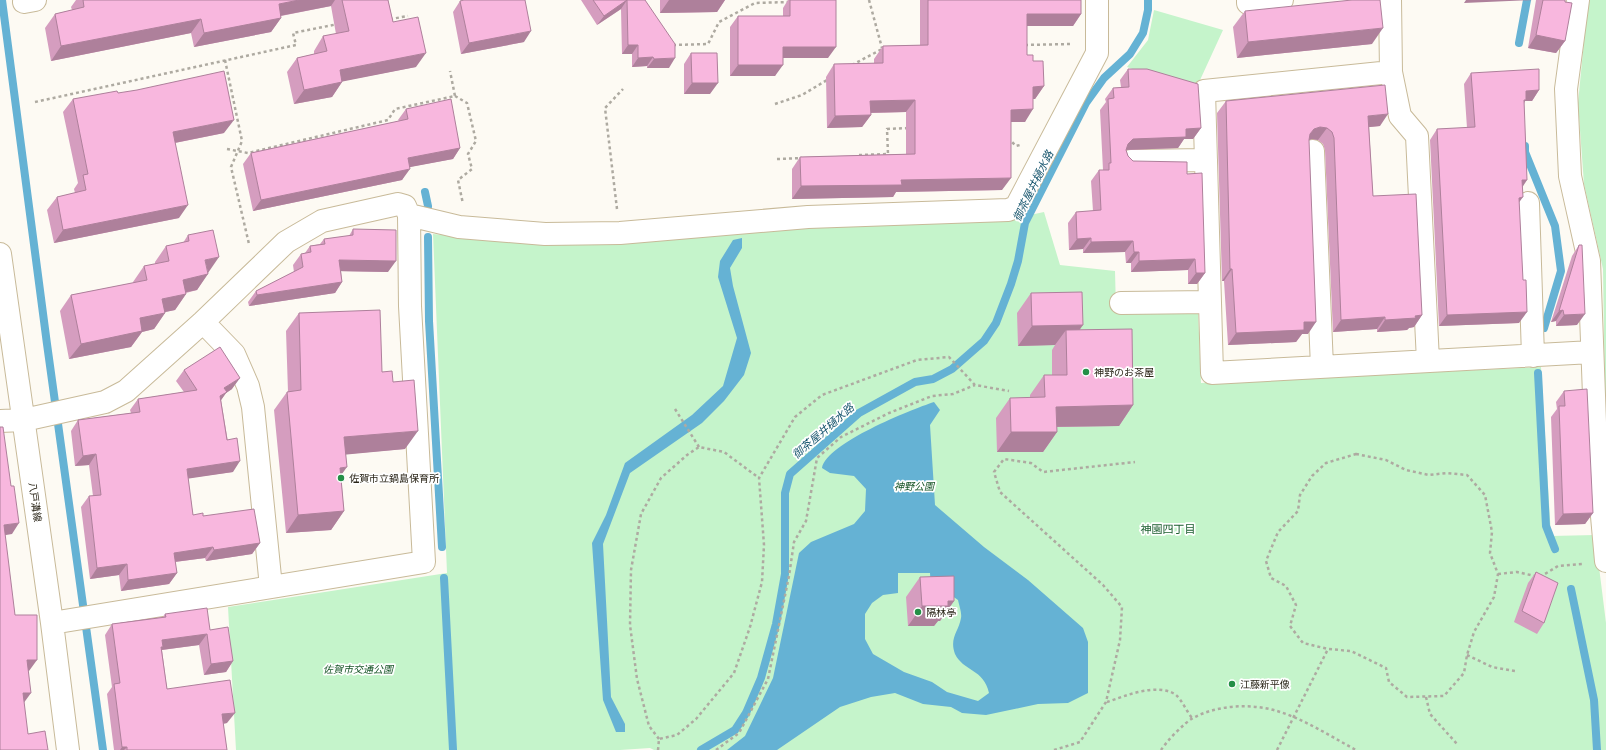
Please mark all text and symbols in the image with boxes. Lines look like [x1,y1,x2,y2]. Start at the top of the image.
water label: 御茶屋井樋水路 [1010,147,1057,224]
place label: 神野のお茶屋 [1094,366,1154,379]
marker: 神野のお茶屋 [1081,367,1091,377]
water label: 御茶屋井樋水路 [789,400,857,462]
place label: 佐賀市立鍋島保育所 [349,472,439,485]
marker: 佐賀市立鍋島保育所 [336,473,346,483]
park label: 神野公園 [894,480,936,493]
street label: 八戸溝線 [26,481,44,523]
district label: 神園四丁目 [1141,522,1196,536]
place label: 隔林亭 [926,606,956,619]
marker: 隔林亭 [913,607,923,617]
park label: 佐賀市交通公園 [323,663,395,676]
place label: 江藤新平像 [1240,678,1290,691]
marker: 江藤新平像 [1227,679,1237,689]

